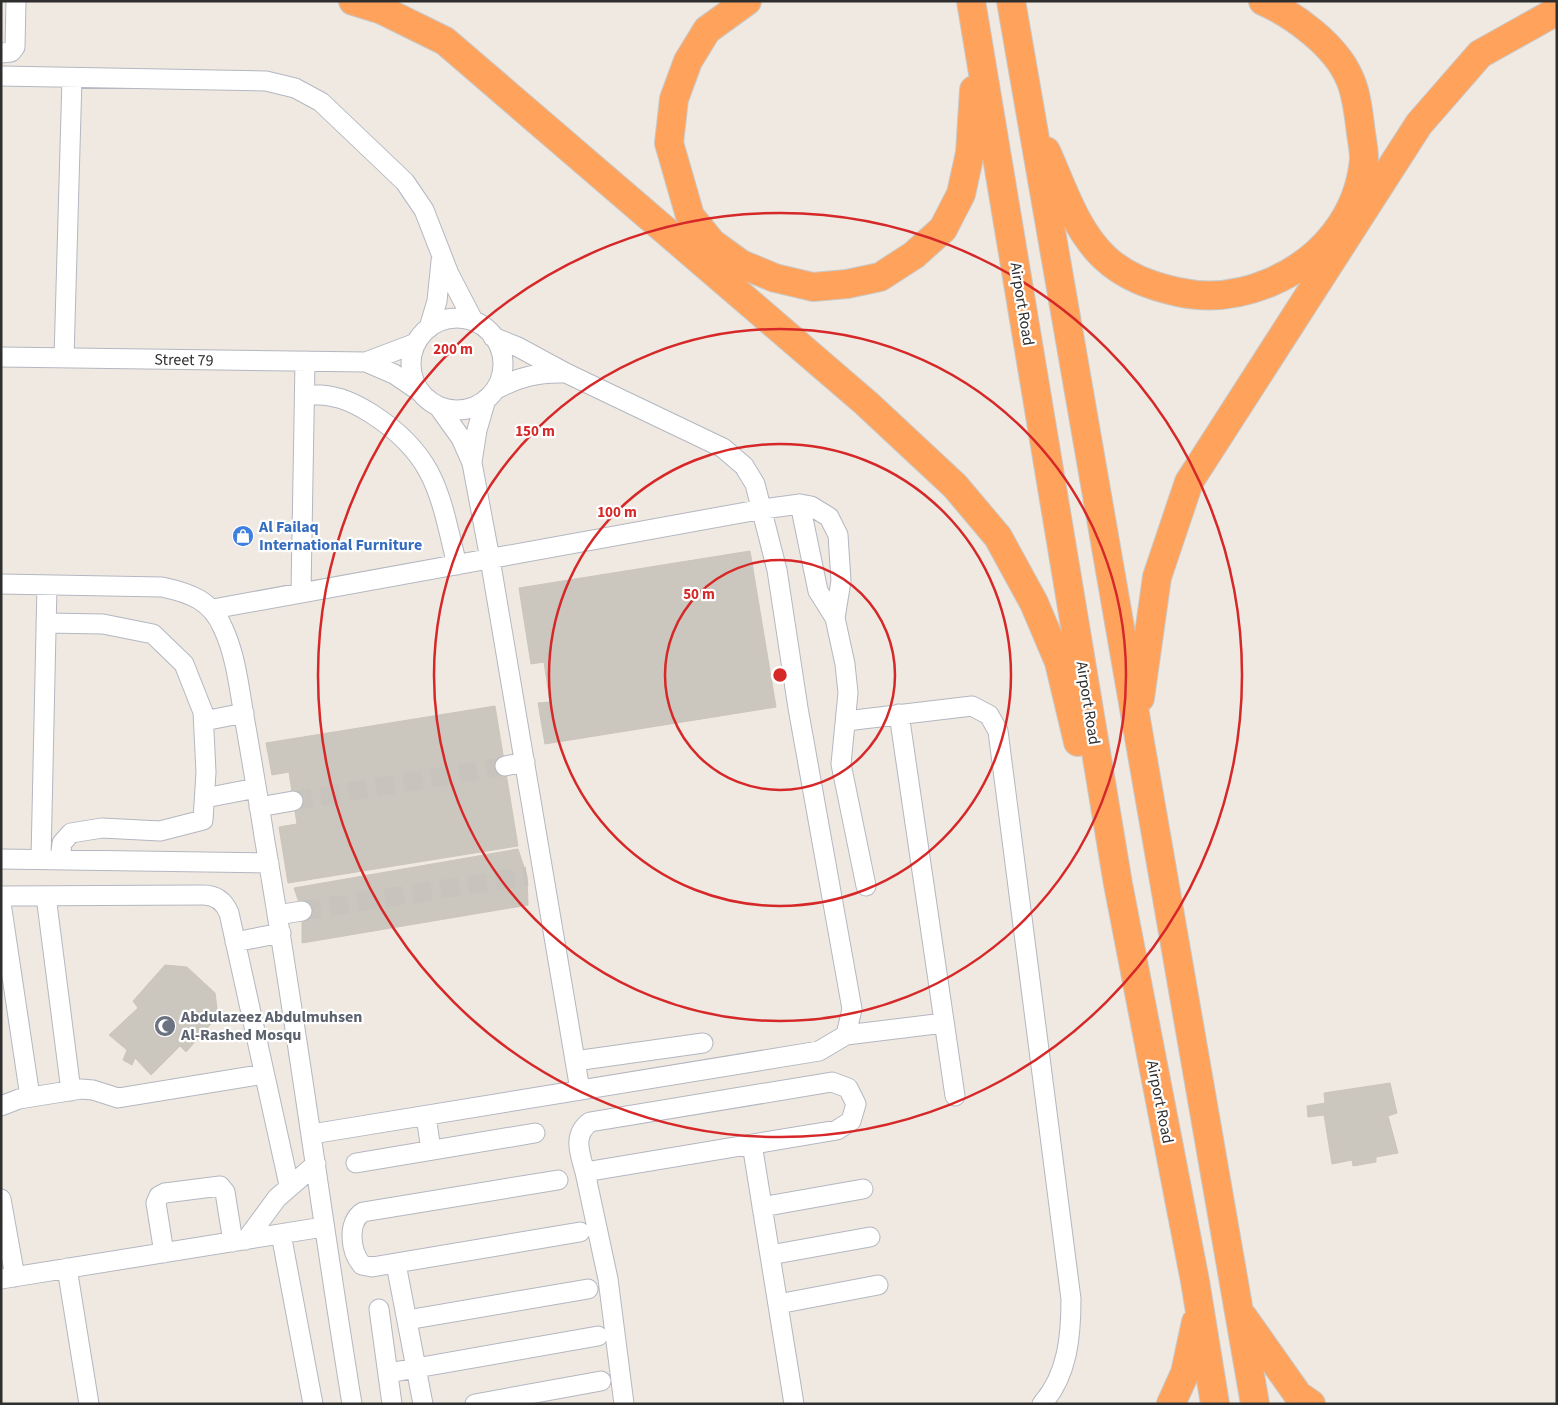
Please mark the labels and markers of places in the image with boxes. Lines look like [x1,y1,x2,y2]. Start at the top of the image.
place label: Al Failaq International Furniture [258,516,422,556]
shop icon: Al Failaq International Furniture [231,524,255,548]
centre of rings [771,666,789,684]
place label: Abdulazeez Abdulmuhsen Al-Rashed Mosqu [180,1006,362,1046]
mosque icon: Abdulazeez Abdulmuhsen Al-Rashed Mosqu [153,1014,177,1038]

